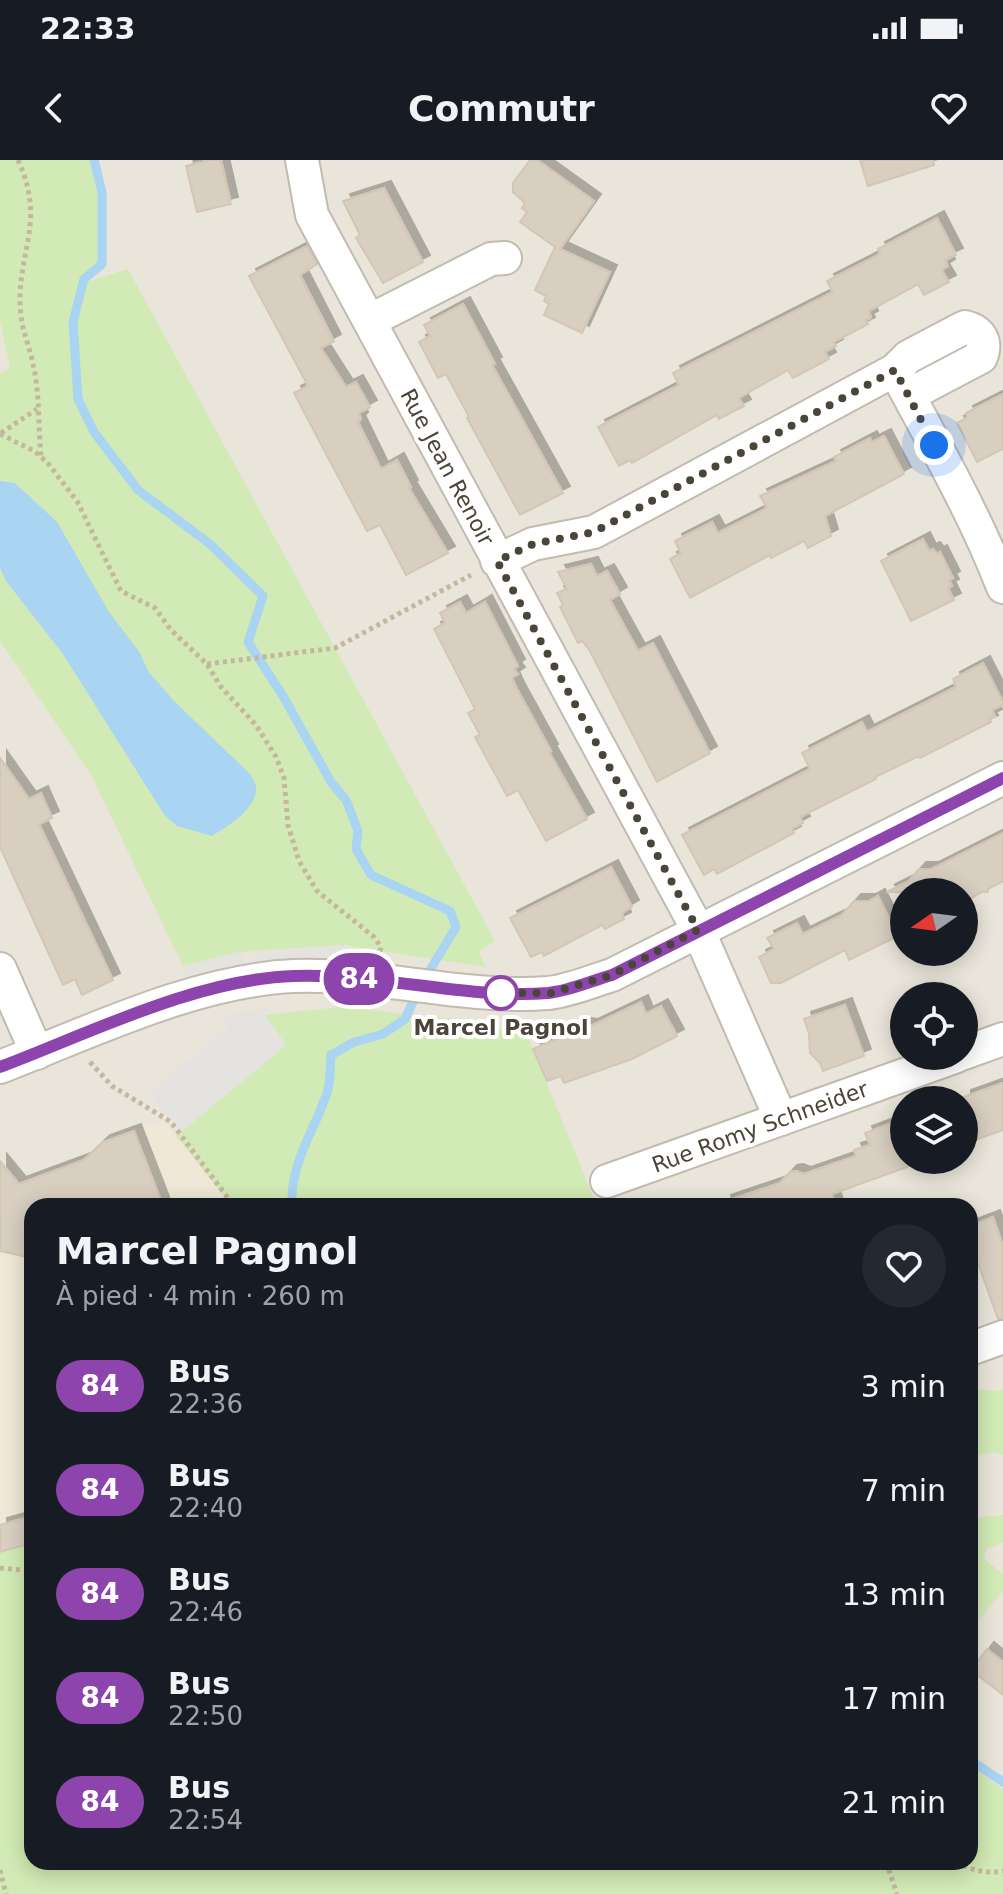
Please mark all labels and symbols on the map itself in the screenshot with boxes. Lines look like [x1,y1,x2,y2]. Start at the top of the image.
street label: Rue Jean Renoir [395,384,499,550]
your location [914,425,954,465]
north arrow [890,878,978,966]
line badge: 84 [323,953,395,1005]
marker: Marcel Pagnol [484,976,518,1010]
place label: Marcel Pagnol [413,1015,589,1040]
street label: Rue Romy Schneider [649,1076,872,1178]

